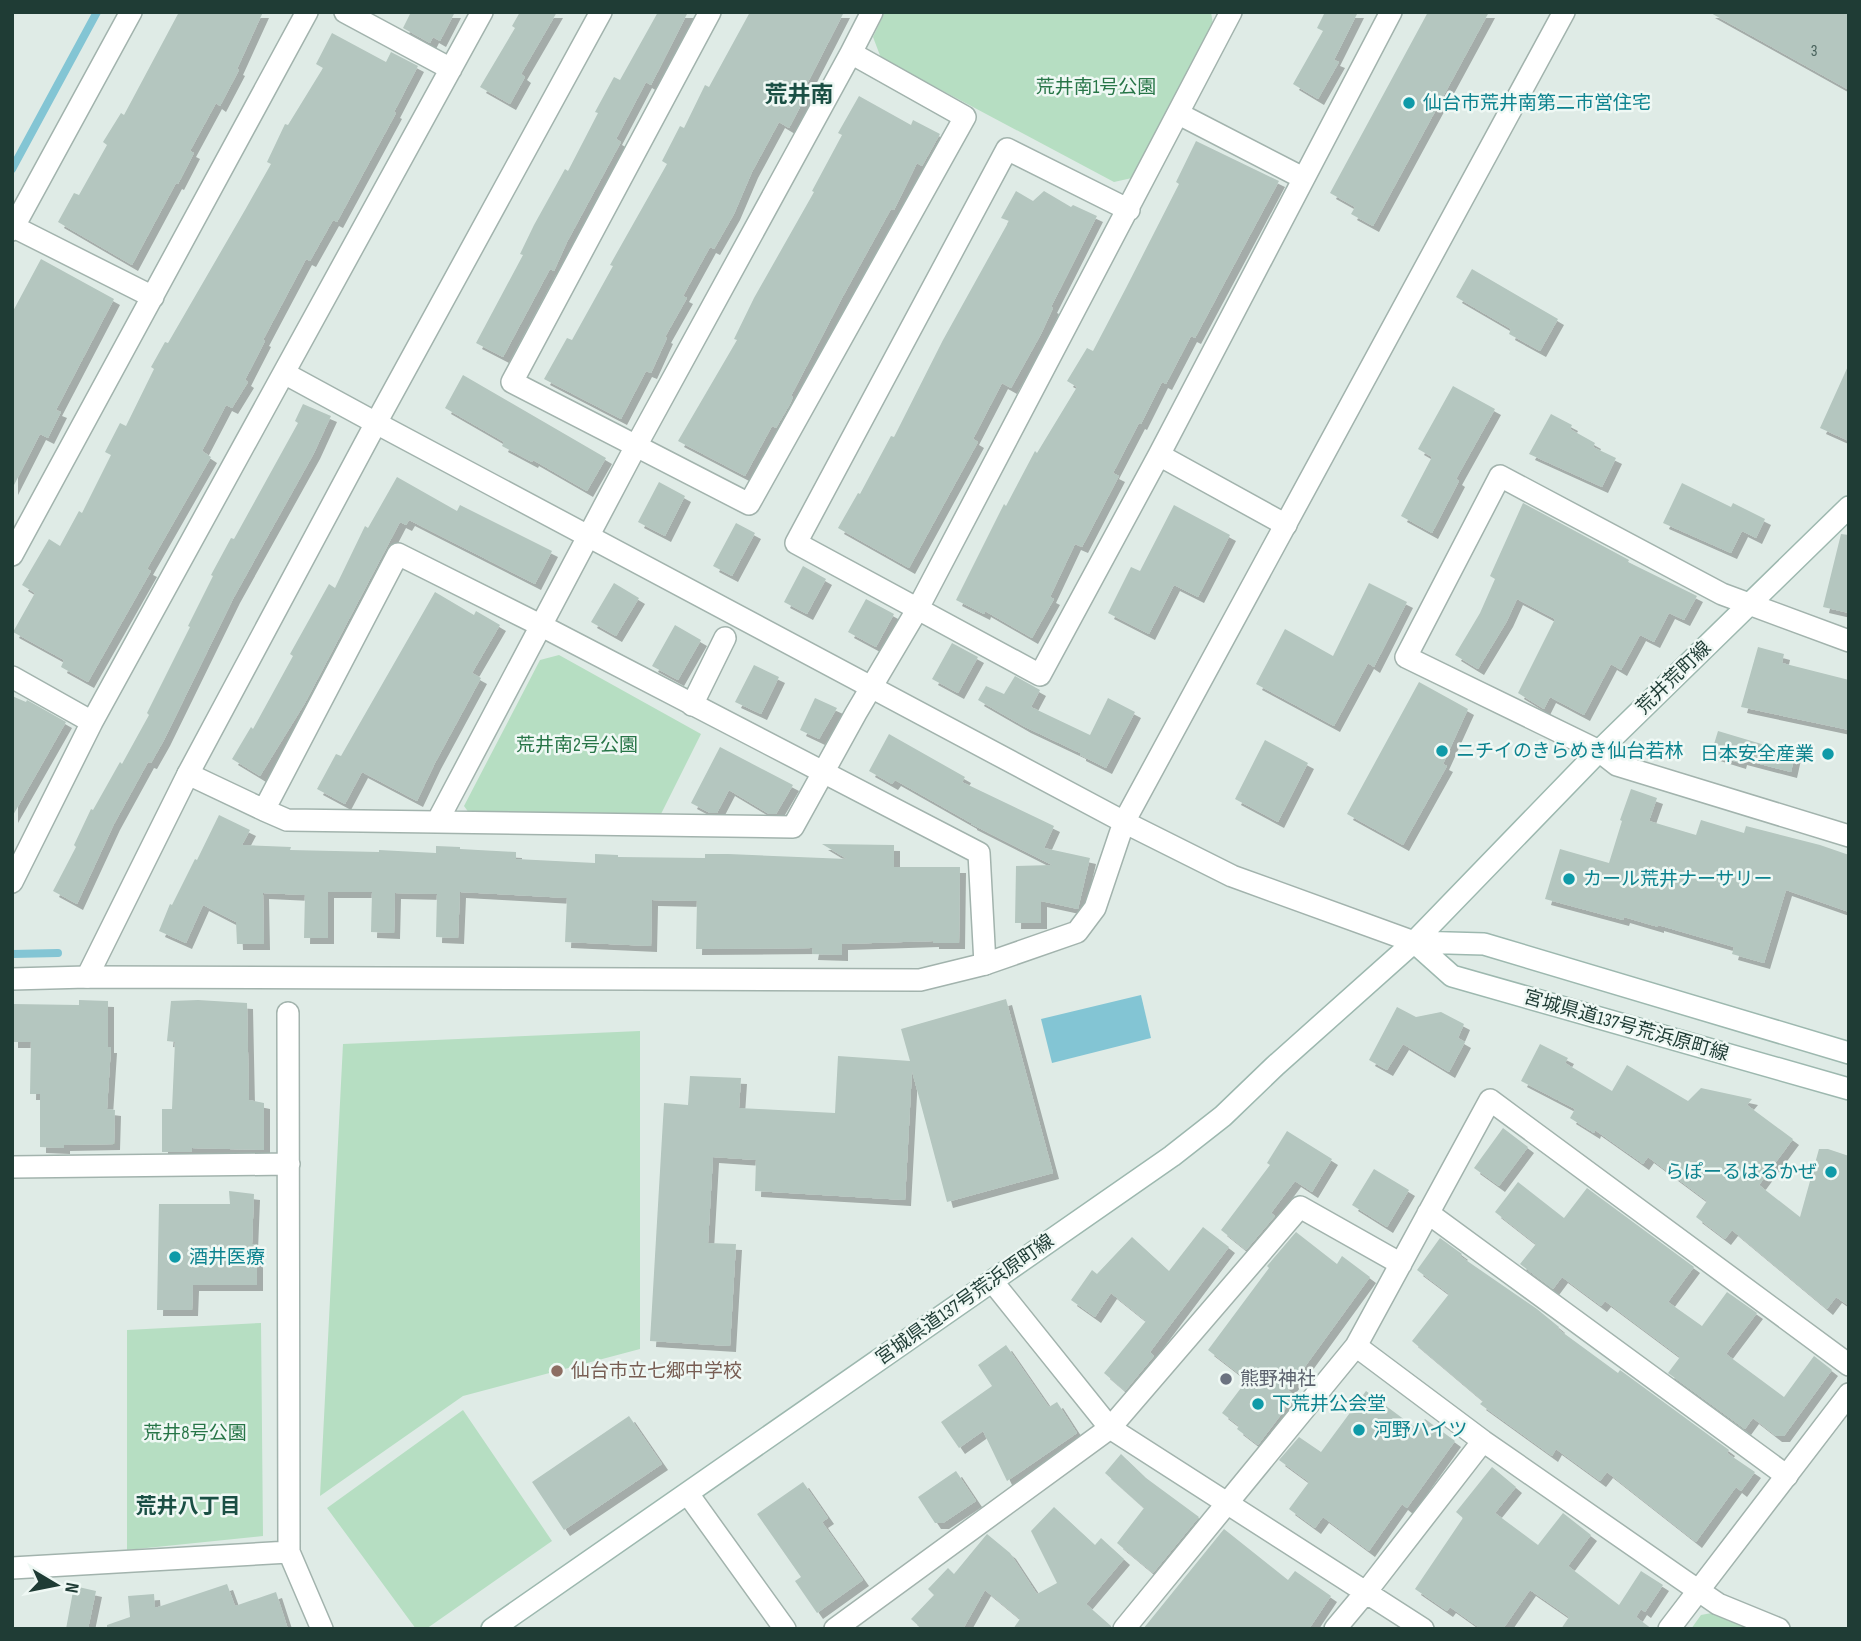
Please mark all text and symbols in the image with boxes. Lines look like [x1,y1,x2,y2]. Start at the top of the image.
house number: 3 [1811,42,1817,61]
park label: 荒井南1号公園 [1036,76,1156,99]
district label: 荒井南 [765,81,834,109]
place label: 仙台市荒井南第二市営住宅 [1423,92,1651,115]
marker: 仙台市荒井南第二市営住宅 [1401,95,1417,111]
street label: 荒井荒町線 [1632,637,1716,719]
park label: 荒井南2号公園 [516,734,638,757]
place label: ニチイのきらめき仙台若林 [1456,740,1683,763]
marker: ニチイのきらめき仙台若林 [1434,743,1450,759]
place label: 日本安全産業 [1700,743,1814,766]
marker: 日本安全産業 [1820,746,1836,762]
place label: カール荒井ナーサリー [1583,868,1773,891]
marker: カール荒井ナーサリー [1561,871,1577,887]
street label: 宮城県道137号荒浜原町線 [1521,986,1731,1066]
place label: らぽーるはるかぜ [1665,1161,1817,1184]
marker: らぽーるはるかぜ [1823,1164,1839,1180]
street label: 宮城県道137号荒浜原町線 [871,1230,1059,1370]
place label: 酒井医療 [189,1246,265,1269]
marker: 酒井医療 [167,1249,183,1265]
place label: 仙台市立七郷中学校 [571,1360,742,1383]
marker: 仙台市立七郷中学校 [549,1363,565,1379]
place label: 熊野神社 [1240,1368,1316,1391]
marker: 熊野神社 [1218,1371,1234,1387]
place label: 下荒井公会堂 [1272,1393,1386,1416]
marker: 下荒井公会堂 [1250,1396,1266,1412]
place label: 河野ハイツ [1373,1419,1468,1442]
park label: 荒井8号公園 [143,1422,247,1445]
marker: 河野ハイツ [1351,1422,1367,1438]
district label: 荒井八丁目 [136,1494,241,1519]
north arrow [21,1550,91,1620]
text: N [59,1581,83,1595]

